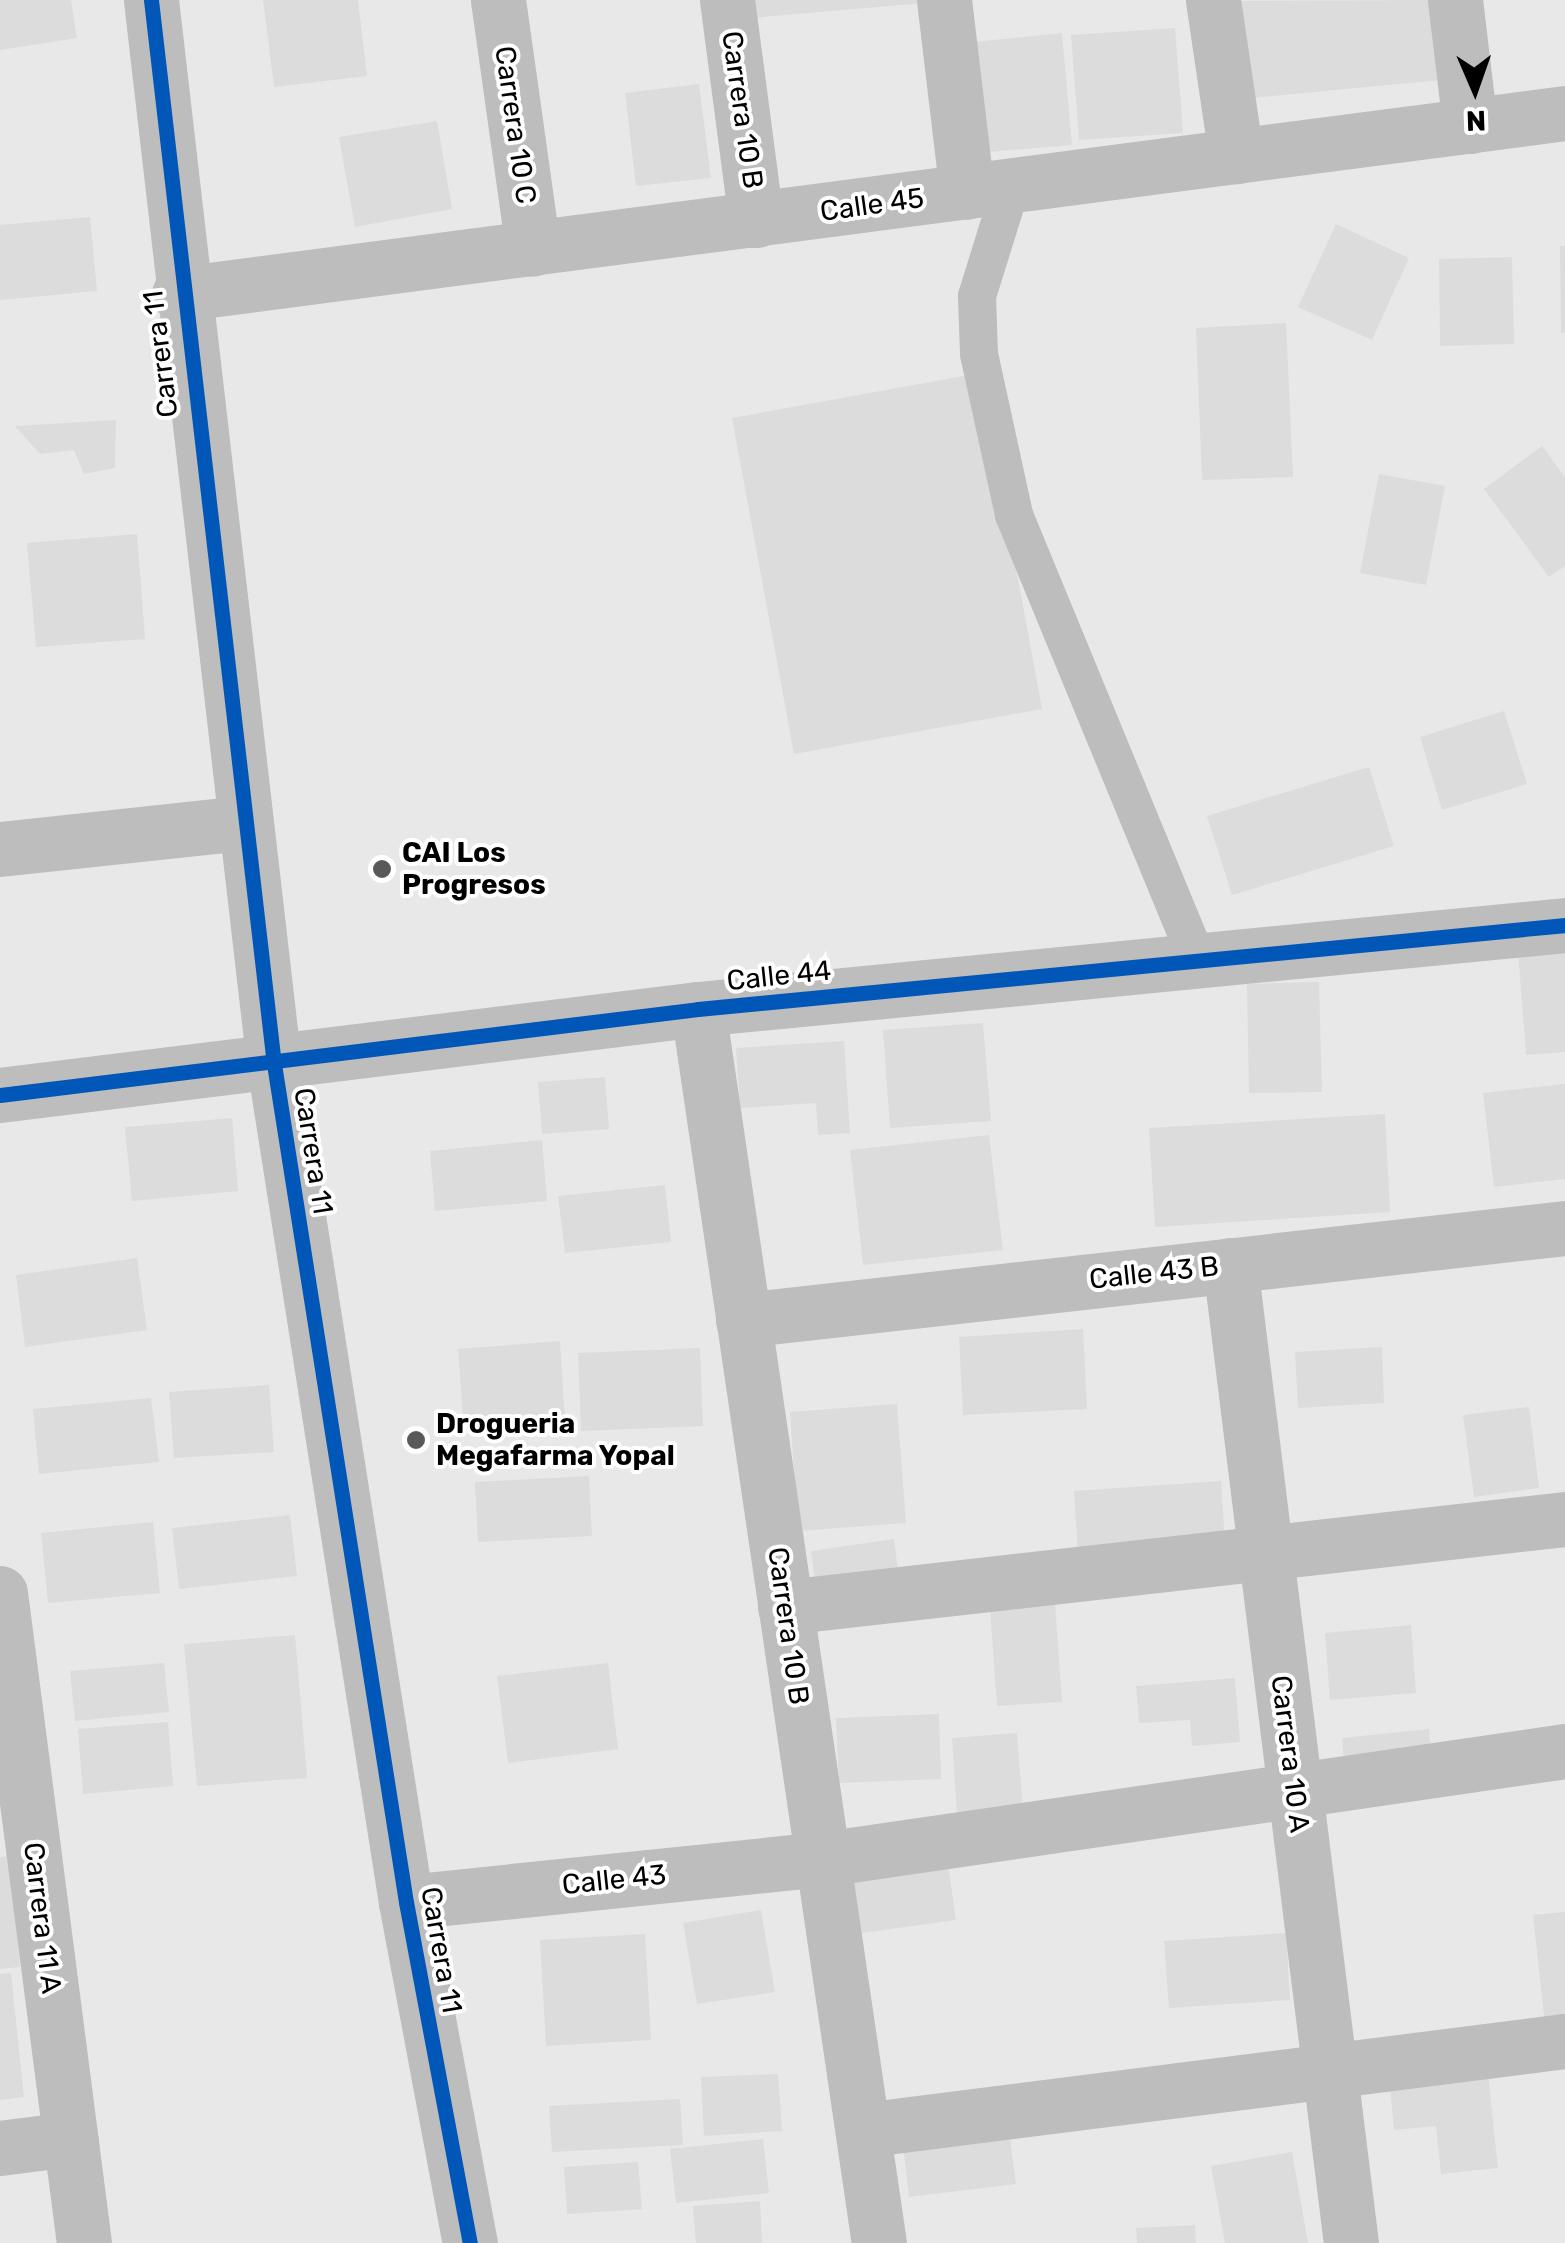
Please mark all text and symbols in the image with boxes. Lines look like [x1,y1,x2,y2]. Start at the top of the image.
street label: Carrera 10 B [714,29,770,191]
north arrow [1425,40,1525,140]
street label: Carrera 10 C [487,44,543,206]
text: N [1465,104,1487,137]
street label: Calle 45 [818,181,926,229]
street label: Carrera 11 [137,289,185,419]
place label: CAI Los Progresos [402,836,546,902]
marker: CAI Los Progresos [371,858,393,880]
street label: Calle 44 [725,954,833,998]
street label: Carrera 11 [286,1085,340,1217]
street label: Calle 43 B [1088,1249,1220,1297]
place label: Drogueria Megafarma Yopal [436,1407,675,1473]
marker: Drogueria Megafarma Yopal [405,1429,427,1451]
street label: Carrera 10 B [760,1545,816,1707]
street label: Carrera 10 A [1264,1673,1316,1835]
street label: Carrera 11 A [16,1840,68,1996]
street label: Calle 43 [560,1858,668,1902]
street label: Carrera 11 [413,1884,469,2016]

